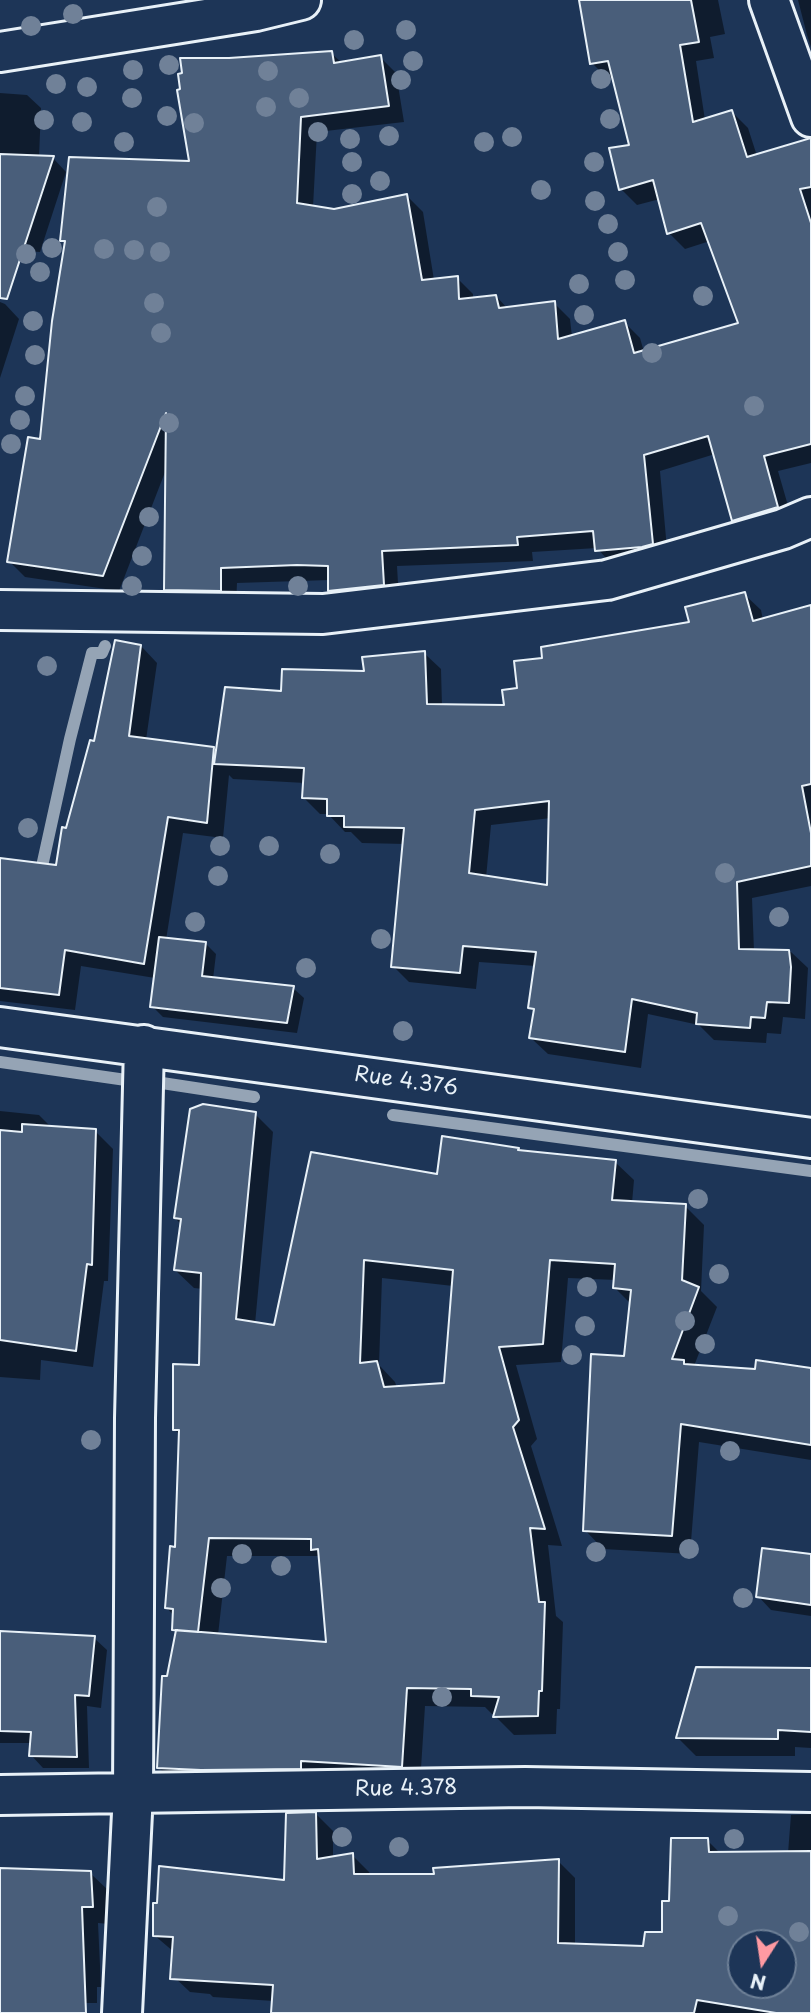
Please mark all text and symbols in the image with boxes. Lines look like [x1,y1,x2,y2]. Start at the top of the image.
street label: Rue 4.376 [353,1062,459,1102]
street label: Rue 4.378 [354,1776,458,1802]
north arrow [727,1929,797,1999]
text: N [748,1967,768,1998]

